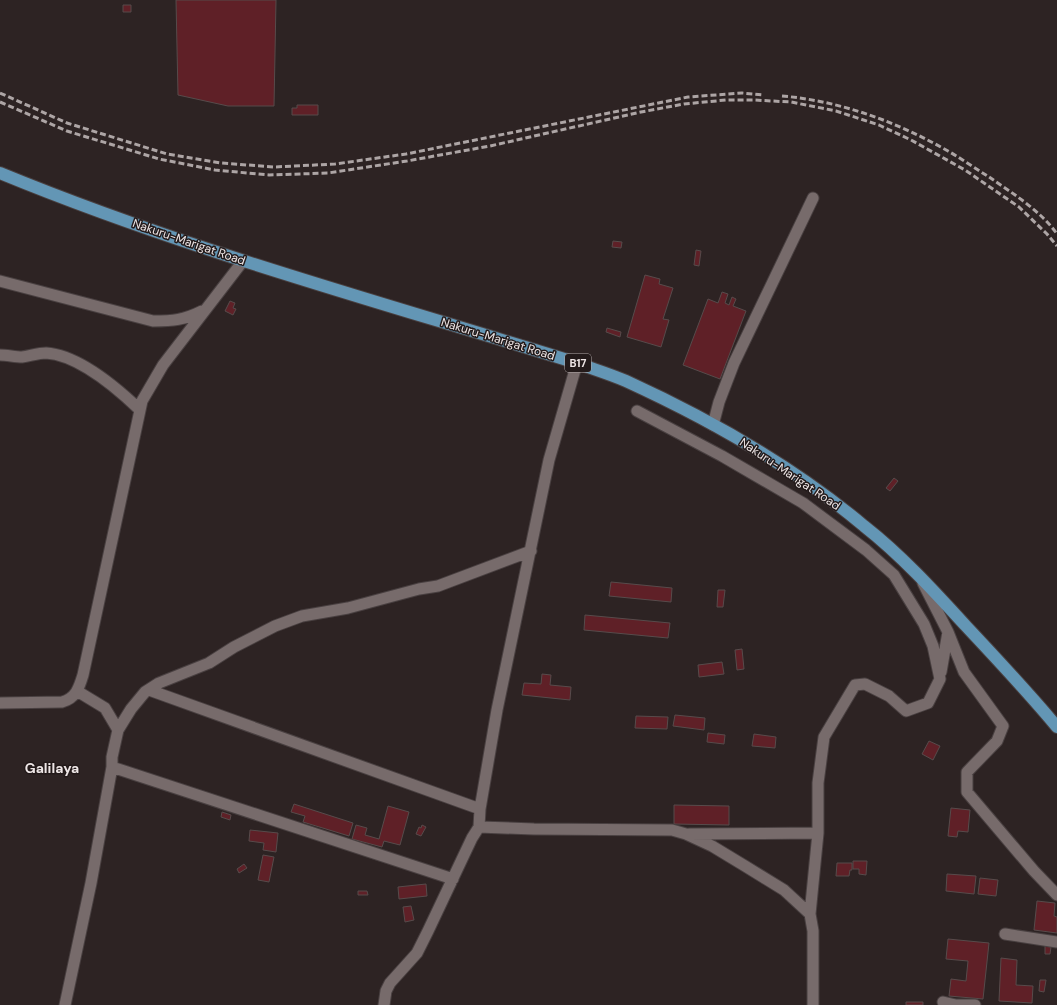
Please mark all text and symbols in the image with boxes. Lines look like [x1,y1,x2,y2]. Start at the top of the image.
street label: Nakuru-Marigat Road [130,215,248,269]
street label: Nakuru-Marigat Road [439,314,557,364]
road number: B17 [565,354,591,372]
street label: Nakuru-Marigat Road [736,434,844,514]
district label: Galilaya [25,759,79,777]

